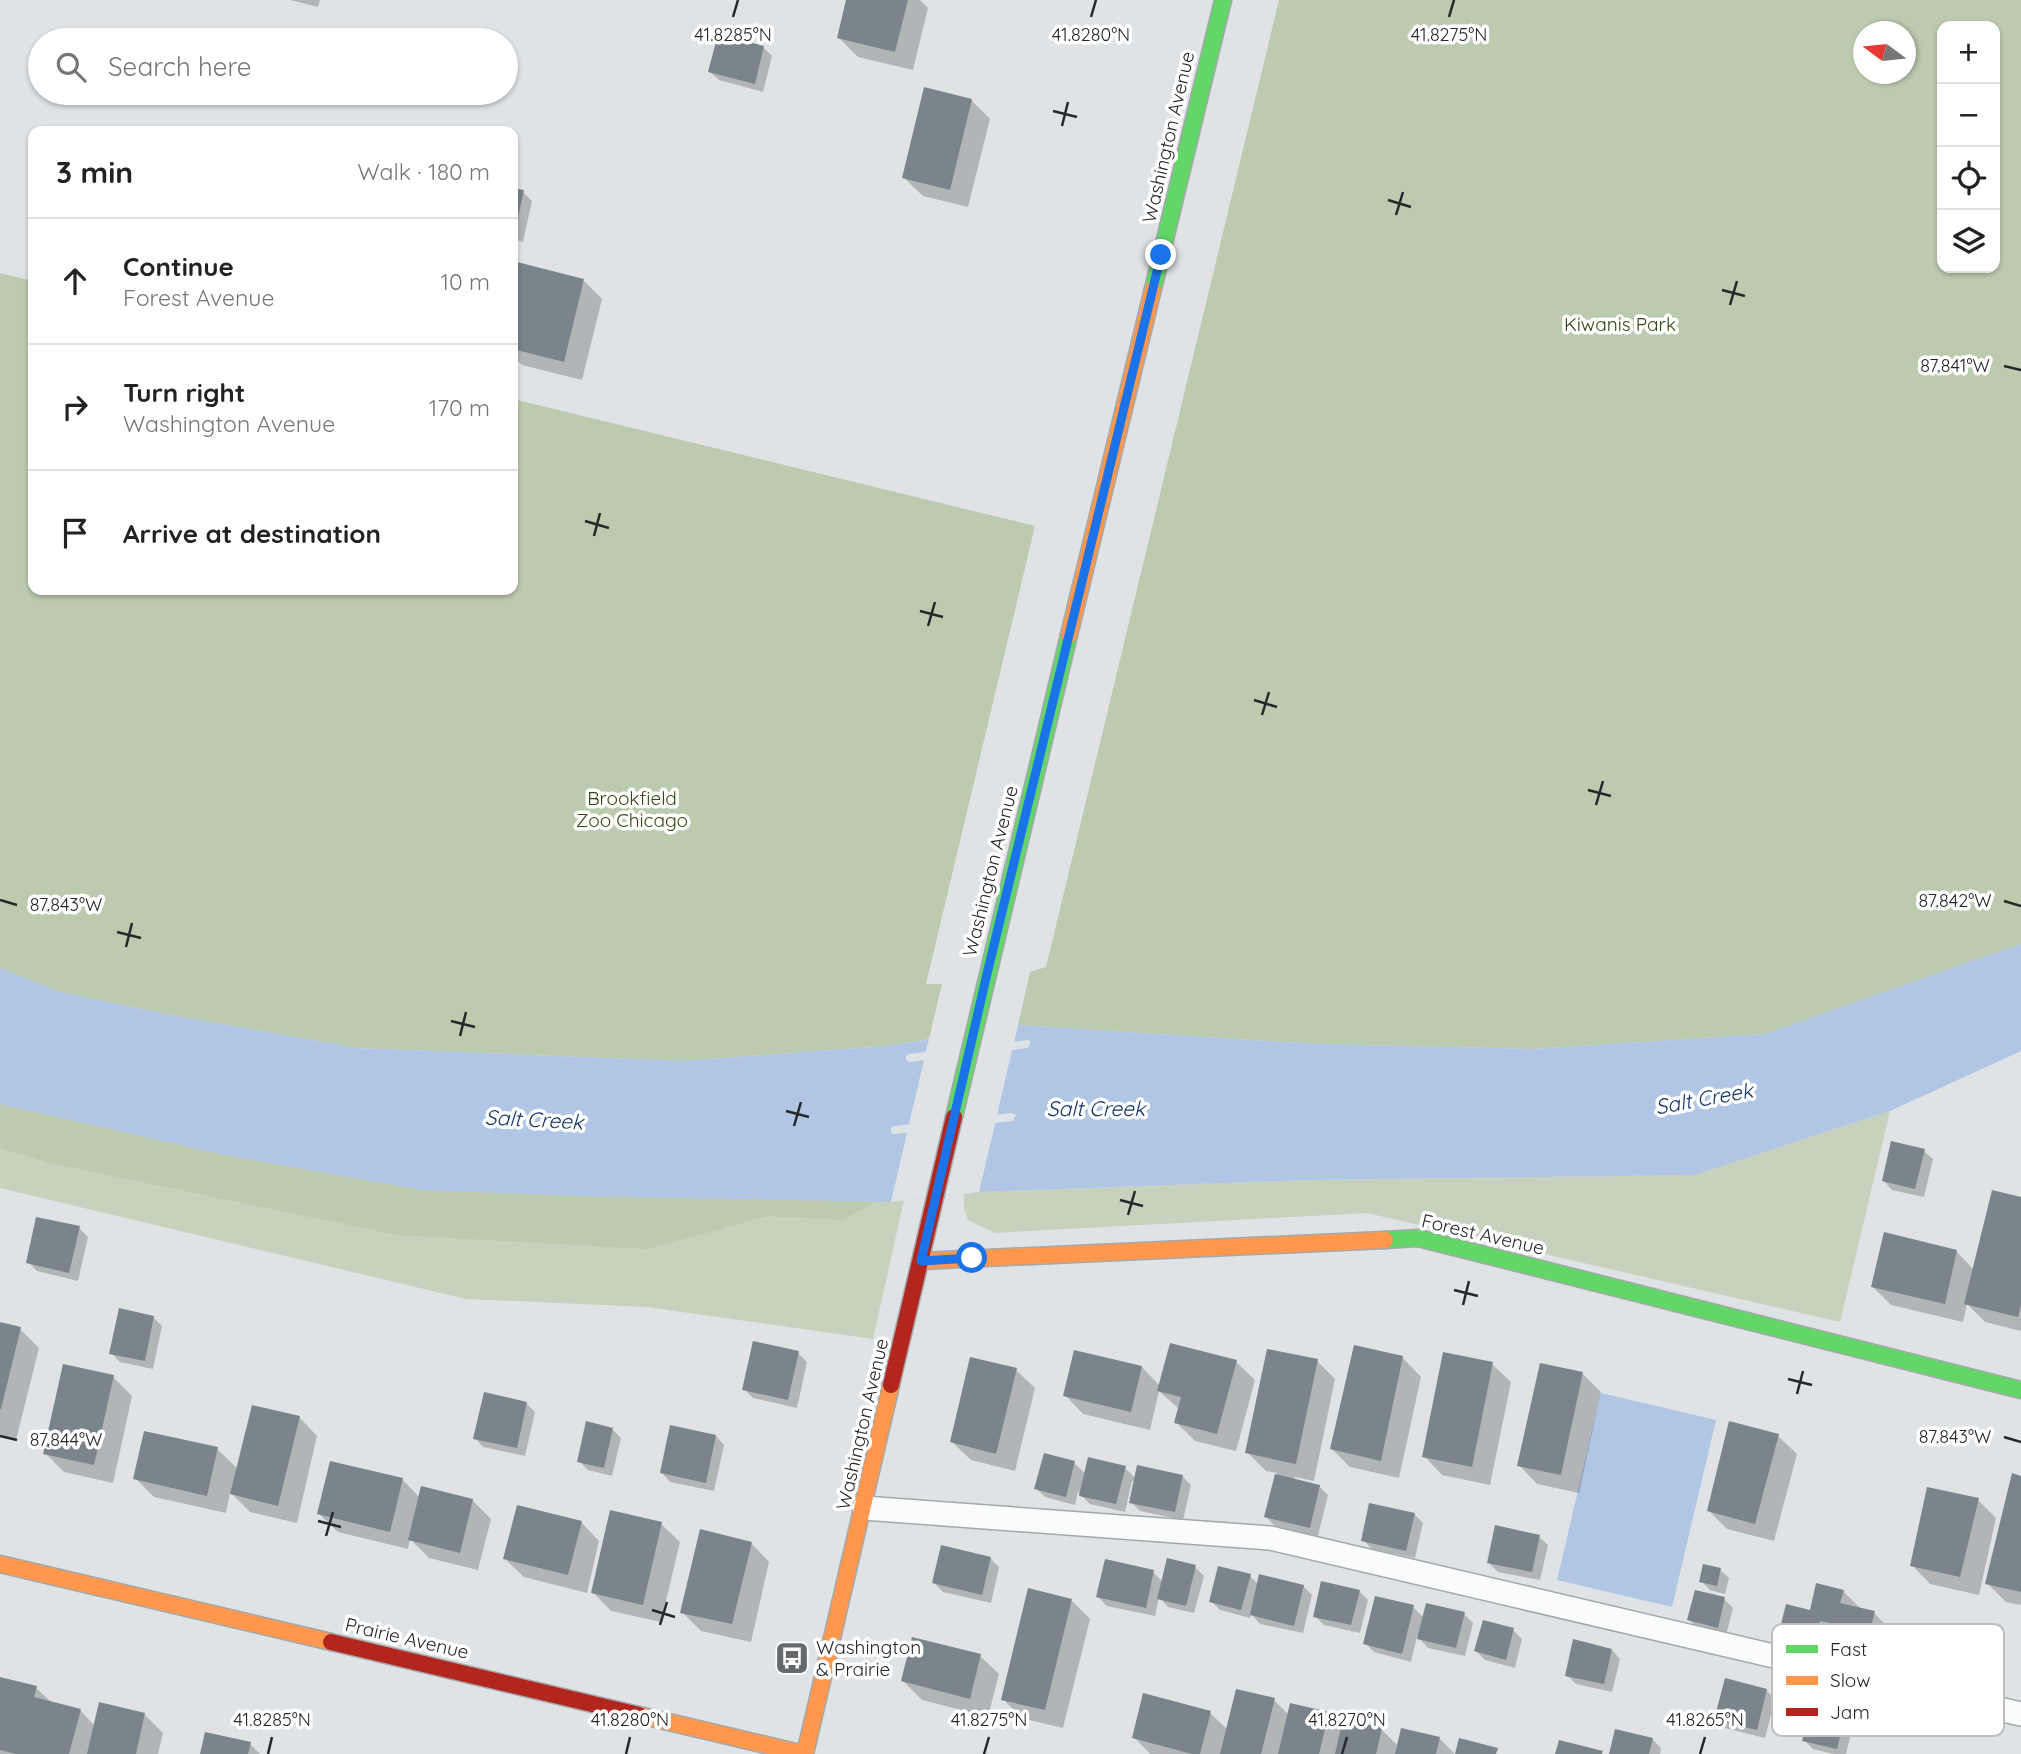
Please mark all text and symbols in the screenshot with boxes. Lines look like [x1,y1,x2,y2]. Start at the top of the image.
north arrow [1853,21,1916,84]
map controls [1937,21,2000,273]
button: + [1937,21,2000,84]
text: 41.8285°N [694,23,772,46]
text: 41.8280°N [1052,23,1130,46]
text: 41.8275°N [1411,23,1487,46]
search box [28,28,518,105]
icon: search [52,48,90,86]
street label: Washington Avenue [1137,49,1199,225]
text: Search here [108,50,252,83]
button: − [1937,84,2000,147]
button: locate [1937,147,2000,210]
text: 3 min [56,153,133,191]
text: Walk · 180 m [358,157,490,186]
button: layers [1937,210,2000,273]
route end [1145,239,1176,270]
text: Continue [123,250,234,283]
icon: ahead [56,262,94,300]
text: 10 m [441,267,490,296]
text: Forest Avenue [123,283,274,312]
park label: Kiwanis Park [1564,312,1676,336]
text: 87.841°W [1920,354,1990,377]
text: Turn right [123,376,245,409]
icon: right [56,388,94,426]
text: 170 m [429,393,490,422]
text: Washington Avenue [123,409,335,438]
icon: arrive [56,514,94,552]
text: Arrive at destination [123,517,381,550]
street label: Washington Avenue [957,783,1023,959]
park label: Brookfield Zoo Chicago [576,786,688,832]
text: 87.842°W [1918,889,1992,912]
text: 87.843°W [30,893,102,916]
water label: Salt Creek [1653,1076,1756,1119]
water label: Salt Creek [1047,1095,1147,1121]
water label: Salt Creek [484,1103,586,1135]
street label: Forest Avenue [1419,1208,1547,1260]
route start [956,1242,987,1273]
street label: Washington Avenue [831,1336,893,1512]
text: 87.843°W [1919,1425,1991,1448]
text: 87.844°W [30,1428,102,1451]
street label: Prairie Avenue [343,1612,471,1664]
legend [1772,1624,2004,1736]
place label: Washington & Prairie [816,1635,921,1681]
text: Fast [1830,1637,1867,1661]
bus stop icon: Washington & Prairie [773,1639,811,1677]
text: Slow [1830,1668,1871,1692]
text: Jam [1830,1700,1870,1724]
text: 41.8285°N [233,1708,311,1731]
text: 41.8280°N [591,1708,669,1731]
text: 41.8275°N [951,1708,1027,1731]
text: 41.8270°N [1308,1708,1386,1731]
text: 41.8265°N [1666,1708,1744,1731]

